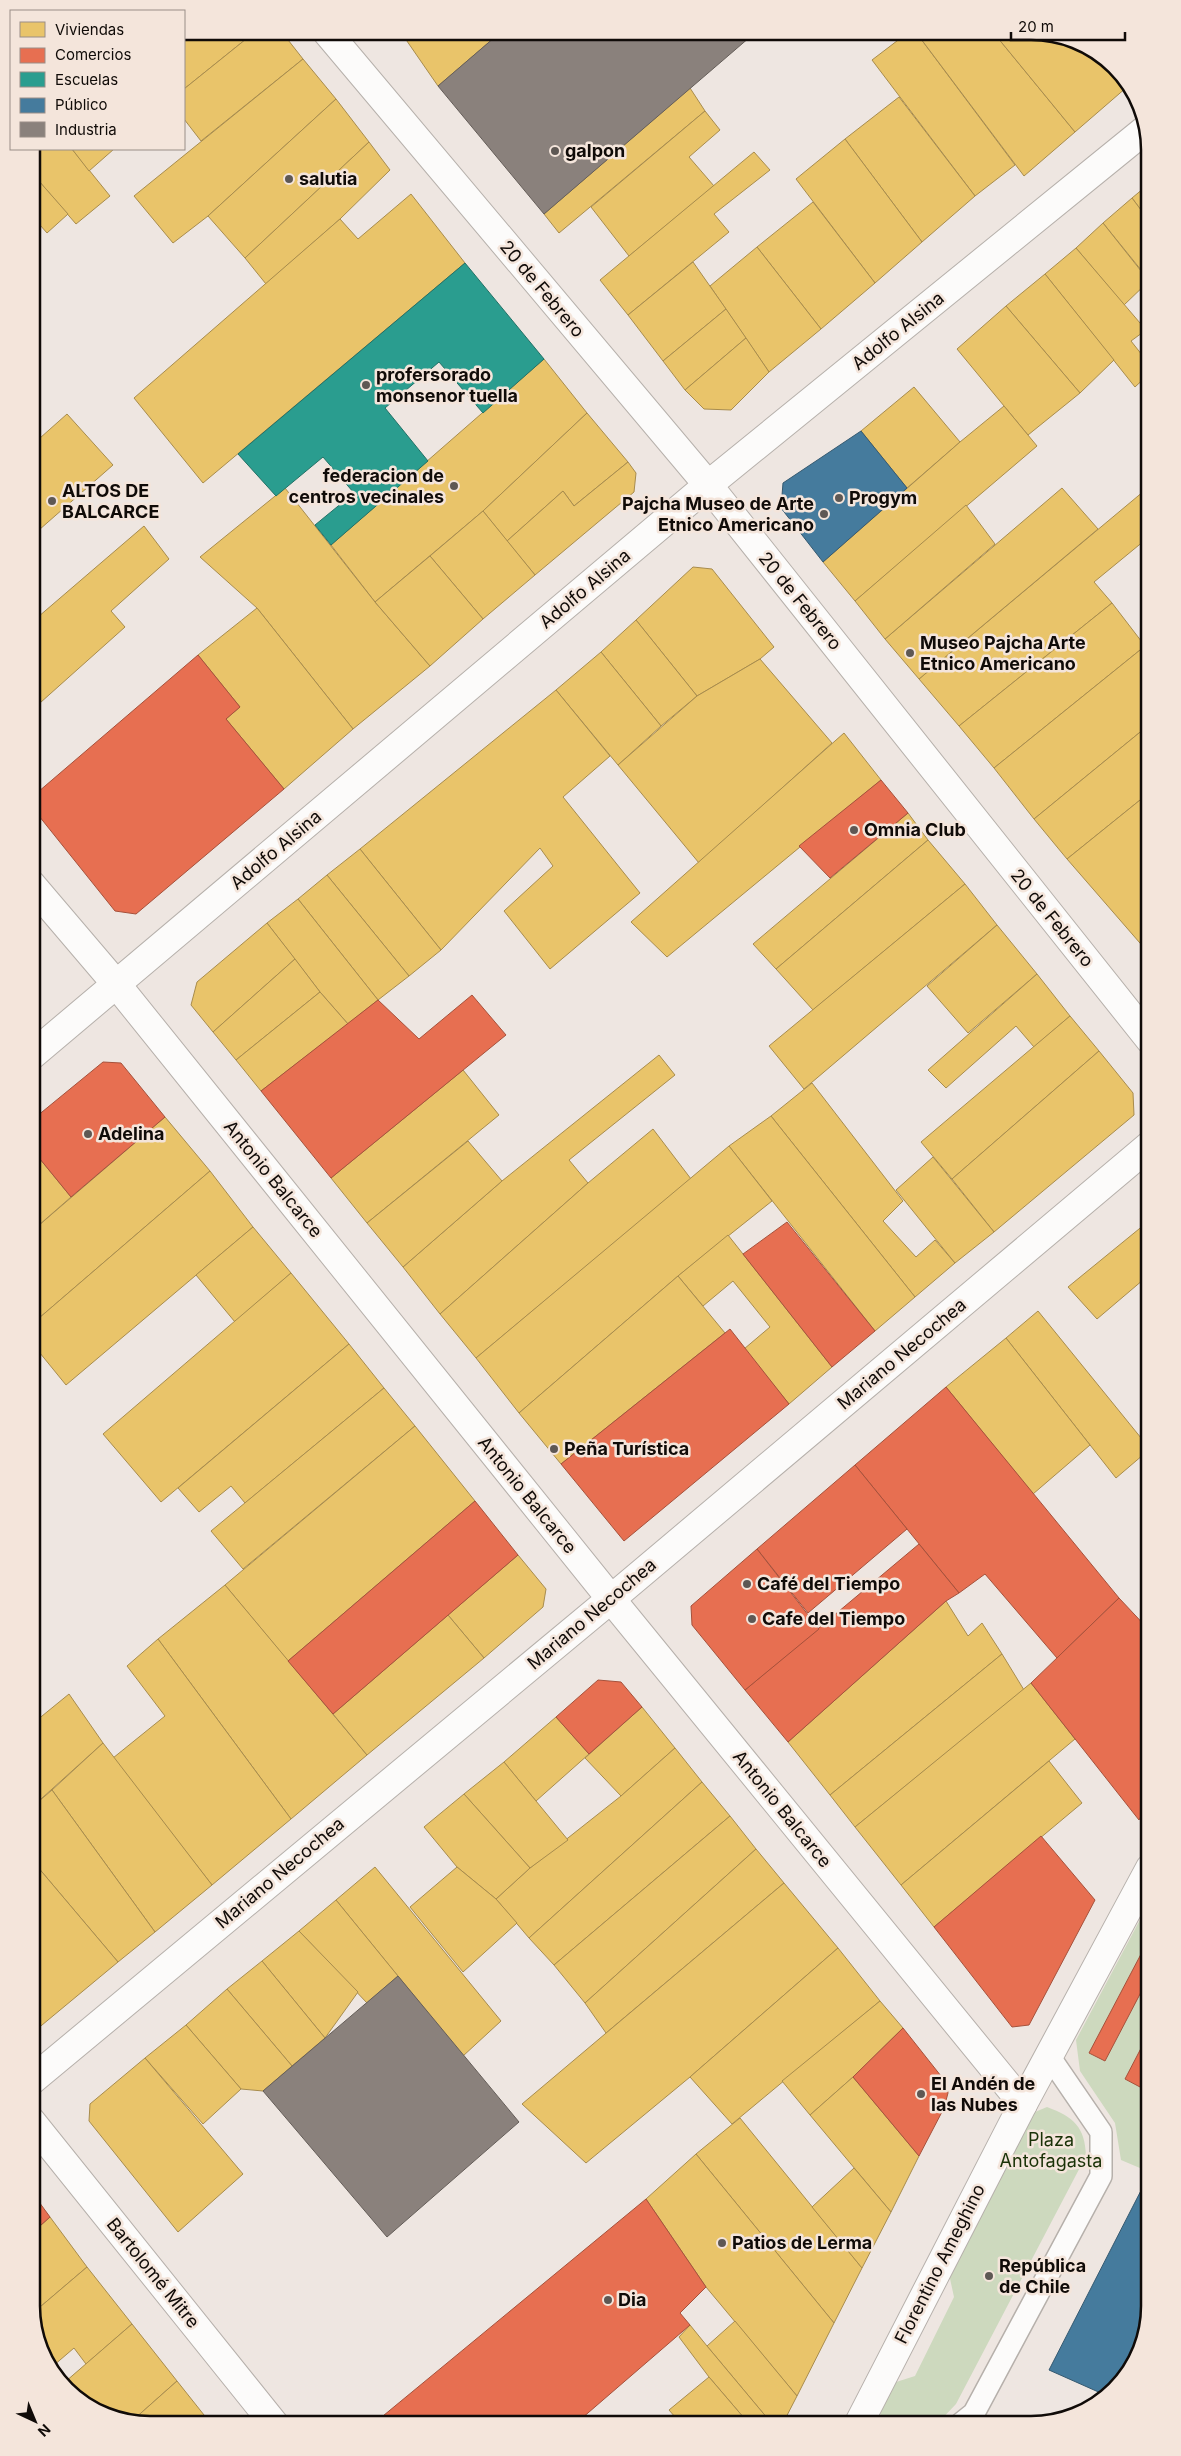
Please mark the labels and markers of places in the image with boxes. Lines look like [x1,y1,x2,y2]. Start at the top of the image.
place label: galpon [565,140,625,161]
marker: galpon [549,145,561,157]
place label: salutia [299,168,358,189]
marker: salutia [283,173,295,185]
place label: profersorado monsenor tuella [376,364,518,406]
marker: profersorado monsenor tuella [360,379,372,391]
place label: federacion de centros vecinales [289,465,444,507]
place label: ALTOS DE BALCARCE [62,480,159,522]
marker: federacion de centros vecinales [448,480,460,492]
place label: Progym [849,487,917,508]
marker: Progym [833,492,845,504]
place label: Pajcha Museo de Arte Etnico Americano [622,493,814,535]
marker: ALTOS DE BALCARCE [46,495,58,507]
marker: Pajcha Museo de Arte Etnico Americano [818,508,830,520]
place label: Museo Pajcha Arte Etnico Americano [920,632,1086,674]
marker: Museo Pajcha Arte Etnico Americano [904,647,916,659]
place label: Omnia Club [864,819,966,840]
marker: Omnia Club [848,824,860,836]
place label: Adelina [98,1123,165,1144]
marker: Adelina [82,1128,94,1140]
place label: Peña Turística [564,1438,689,1459]
marker: Peña Turística [548,1443,560,1455]
place label: Café del Tiempo [757,1573,900,1594]
marker: Café del Tiempo [741,1578,753,1590]
place label: Cafe del Tiempo [762,1608,905,1629]
marker: Cafe del Tiempo [746,1613,758,1625]
place label: El Andén de las Nubes [931,2073,1036,2115]
marker: El Andén de las Nubes [915,2088,927,2100]
place label: Patios de Lerma [732,2232,872,2253]
marker: Patios de Lerma [716,2237,728,2249]
place label: República de Chile [999,2255,1086,2297]
marker: República de Chile [983,2270,995,2282]
place label: Dia [618,2289,646,2310]
marker: Dia [602,2294,614,2306]

